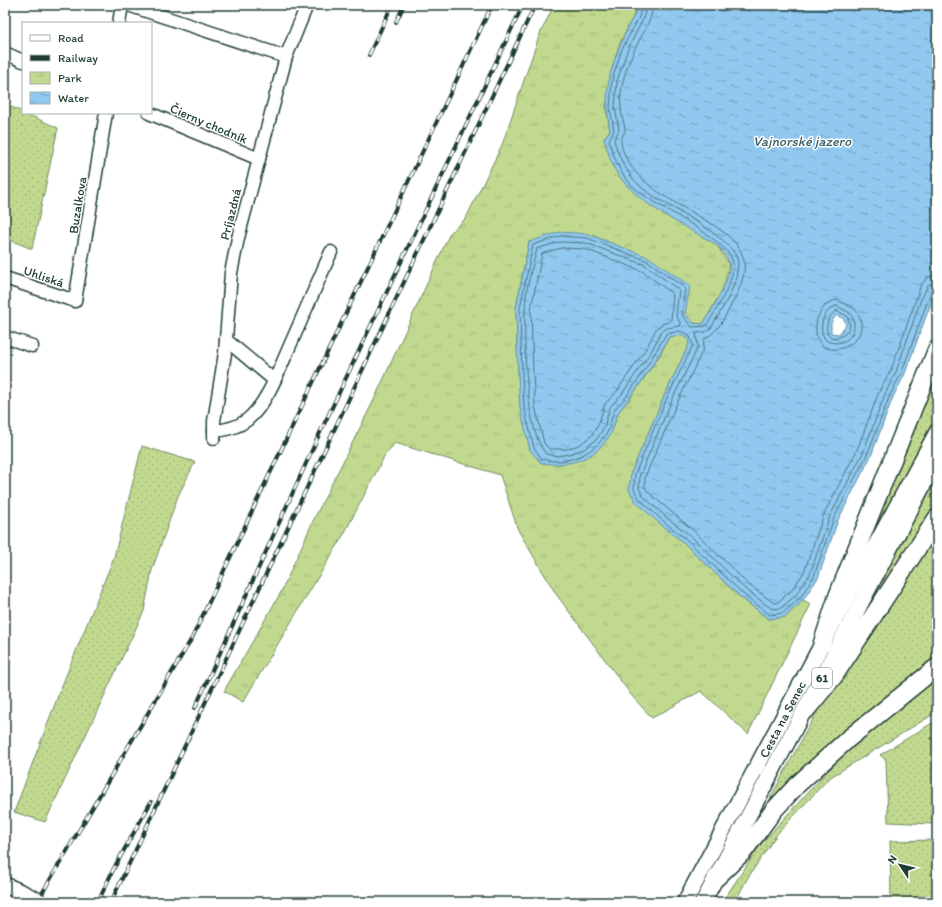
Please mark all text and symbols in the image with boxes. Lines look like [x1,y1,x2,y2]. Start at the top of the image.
legend [22,22,152,114]
text: Road [58,31,84,45]
text: Railway [58,51,98,65]
text: Park [58,71,82,85]
text: Water [58,91,89,105]
street label: Čierny chodník [168,100,250,147]
water label: Vajnorské jazero [753,133,852,150]
street label: Buzalkova [66,175,89,235]
street label: Príjazdná [217,186,244,242]
street label: Uhliská [22,263,66,290]
road number: 61 [812,668,832,688]
street label: Cesta na Senec [756,678,809,760]
north arrow [880,845,920,885]
text: N [885,853,900,866]

